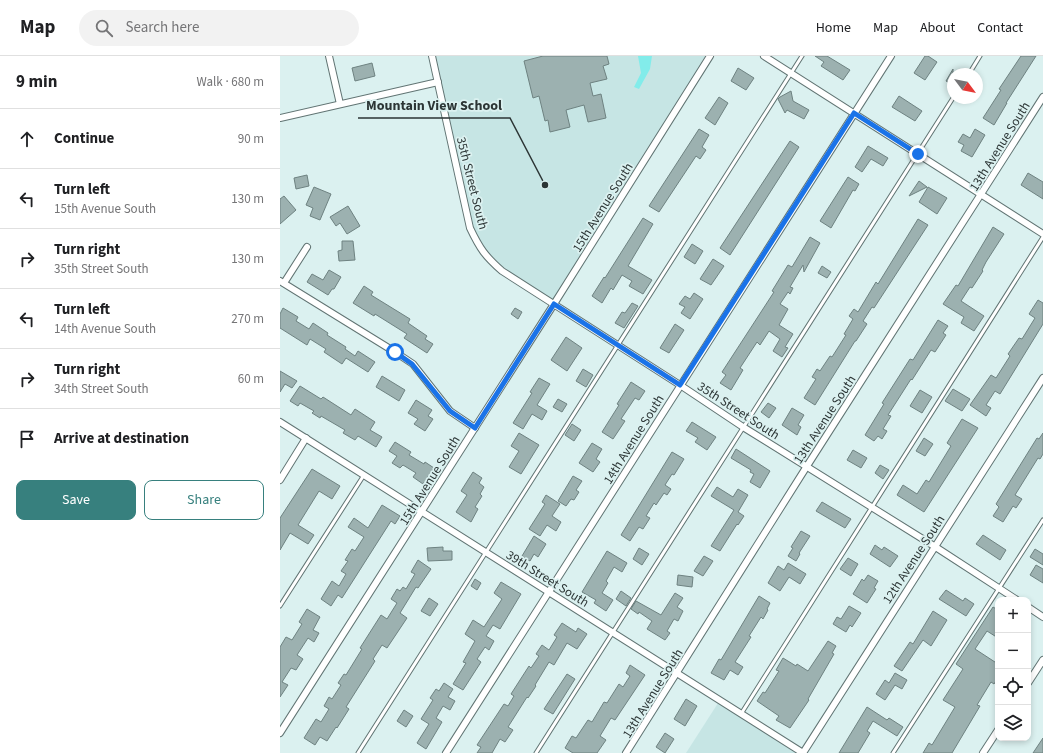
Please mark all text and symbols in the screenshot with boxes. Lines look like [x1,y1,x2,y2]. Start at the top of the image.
search box [79,10,359,46]
text: Map [20,14,55,41]
icon: search [93,17,115,39]
text: Search here [125,17,199,38]
text: Home [816,18,851,38]
text: Map [873,18,898,38]
text: About [920,18,955,38]
text: Contact [977,18,1023,38]
north arrow [947,68,983,104]
text: 9 min [16,70,57,94]
text: Walk · 680 m [196,73,264,91]
callout: Mountain View School [358,92,510,118]
text: Mountain View School [366,96,502,116]
street label: 13th Avenue South [965,98,1035,195]
icon: ahead [16,128,38,150]
text: Continue [54,128,114,149]
text: 90 m [238,130,264,148]
street label: 35th Street South [452,135,492,231]
route end [909,145,927,163]
street label: 15th Avenue South [568,159,638,256]
text: Turn left [54,179,110,200]
icon: left [16,188,38,210]
text: 130 m [231,190,264,208]
text: 15th Avenue South [54,200,156,218]
text: Turn right [54,239,120,260]
icon: right [16,248,38,270]
text: 130 m [231,250,264,268]
text: 35th Street South [54,260,149,278]
text: Turn left [54,299,110,320]
icon: left [16,308,38,330]
text: 270 m [231,310,264,328]
text: 14th Avenue South [54,320,156,338]
route start [386,343,404,361]
text: Turn right [54,359,120,380]
icon: right [16,368,38,390]
text: 60 m [238,370,264,388]
street label: 13th Avenue South [789,372,860,467]
street label: 35th Street South [694,378,783,444]
text: 34th Street South [54,380,149,398]
street label: 14th Avenue South [599,391,669,488]
icon: arrive [16,428,38,450]
text: Arrive at destination [54,428,189,449]
street label: 15th Avenue South [395,432,465,529]
button: Save [16,480,136,520]
button: Share [144,480,264,520]
street label: 12th Avenue South [878,512,949,607]
street label: 39th Street South [503,546,592,612]
map controls [995,597,1031,741]
button: + [995,597,1031,633]
button: − [995,633,1031,669]
street label: 13th Avenue South [618,645,688,742]
button: locate [995,669,1031,705]
button: layers [995,705,1031,741]

